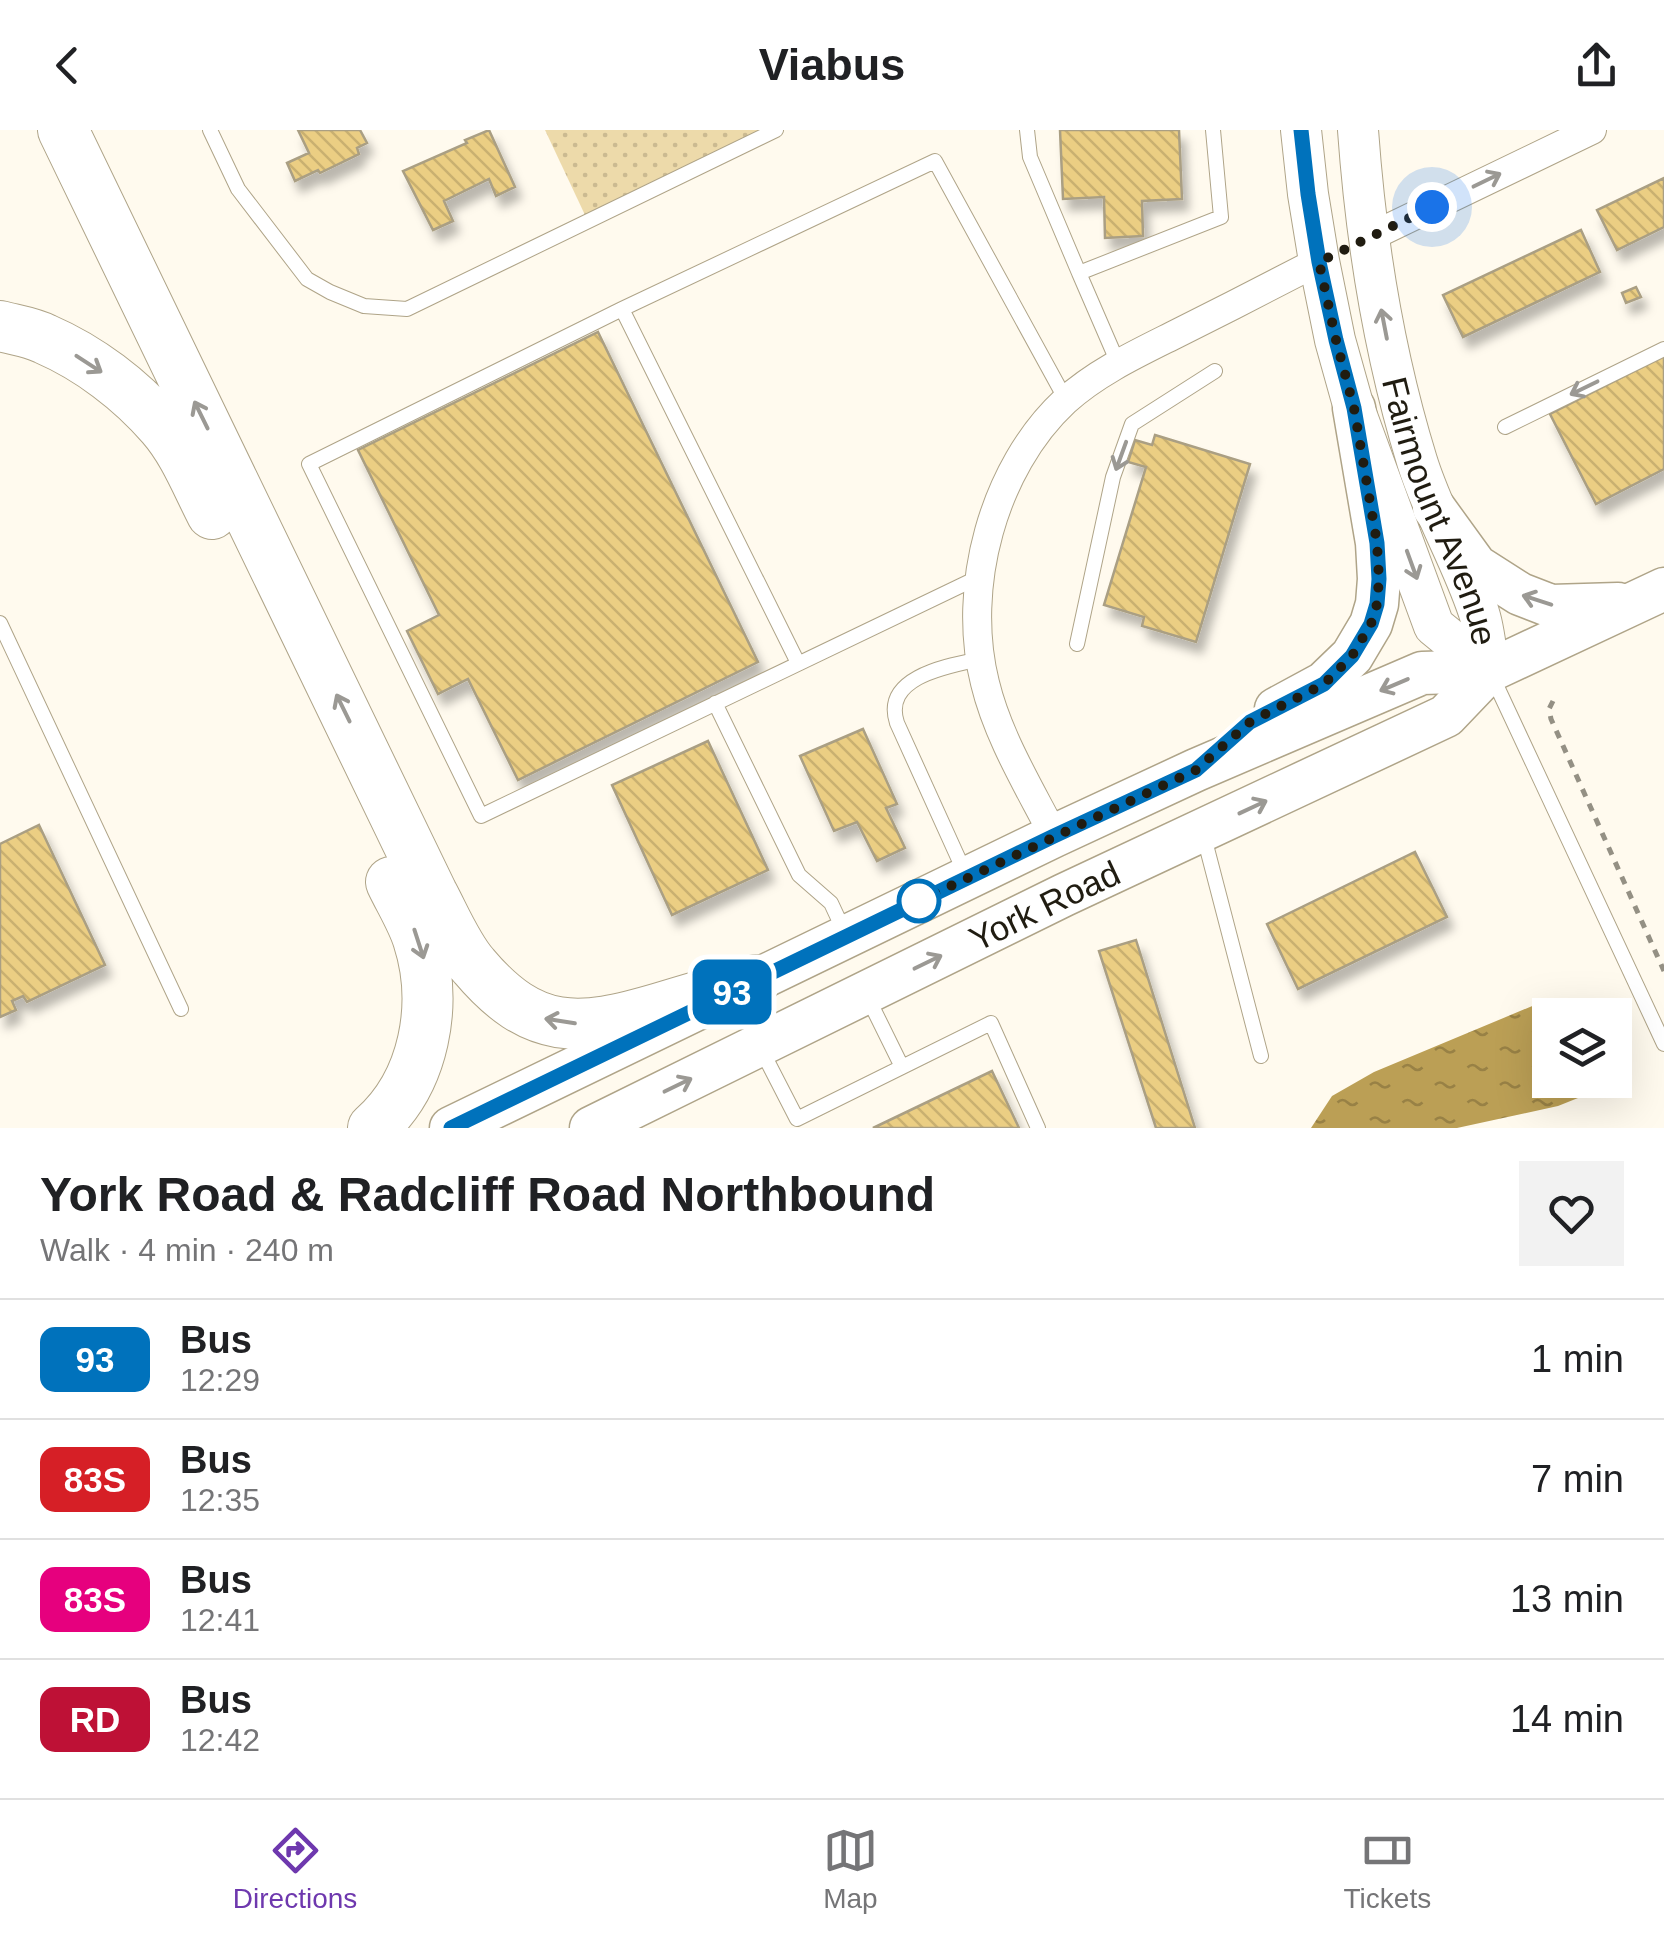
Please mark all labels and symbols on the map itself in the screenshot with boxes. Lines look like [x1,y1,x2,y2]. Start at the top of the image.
one-way arrow [1472,170,1502,189]
your location [1407,182,1457,232]
one-way arrow [1374,308,1393,341]
one-way arrow [74,354,102,374]
street label: Fairmount Avenue [1375,373,1505,648]
one-way arrow [1570,379,1600,398]
one-way arrow [191,401,210,431]
one-way arrow [1111,439,1129,470]
one-way arrow [1404,549,1422,580]
one-way arrow [1521,590,1553,608]
one-way arrow [1379,677,1410,695]
one-way arrow [332,694,351,724]
one-way arrow [1237,797,1267,816]
street label: York Road [963,852,1126,958]
unlabelled marker [898,880,940,922]
one-way arrow [411,928,429,959]
one-way arrow [913,952,943,971]
line badge: 93 [687,960,777,1024]
one-way arrow [544,1012,576,1030]
one-way arrow [663,1075,693,1094]

